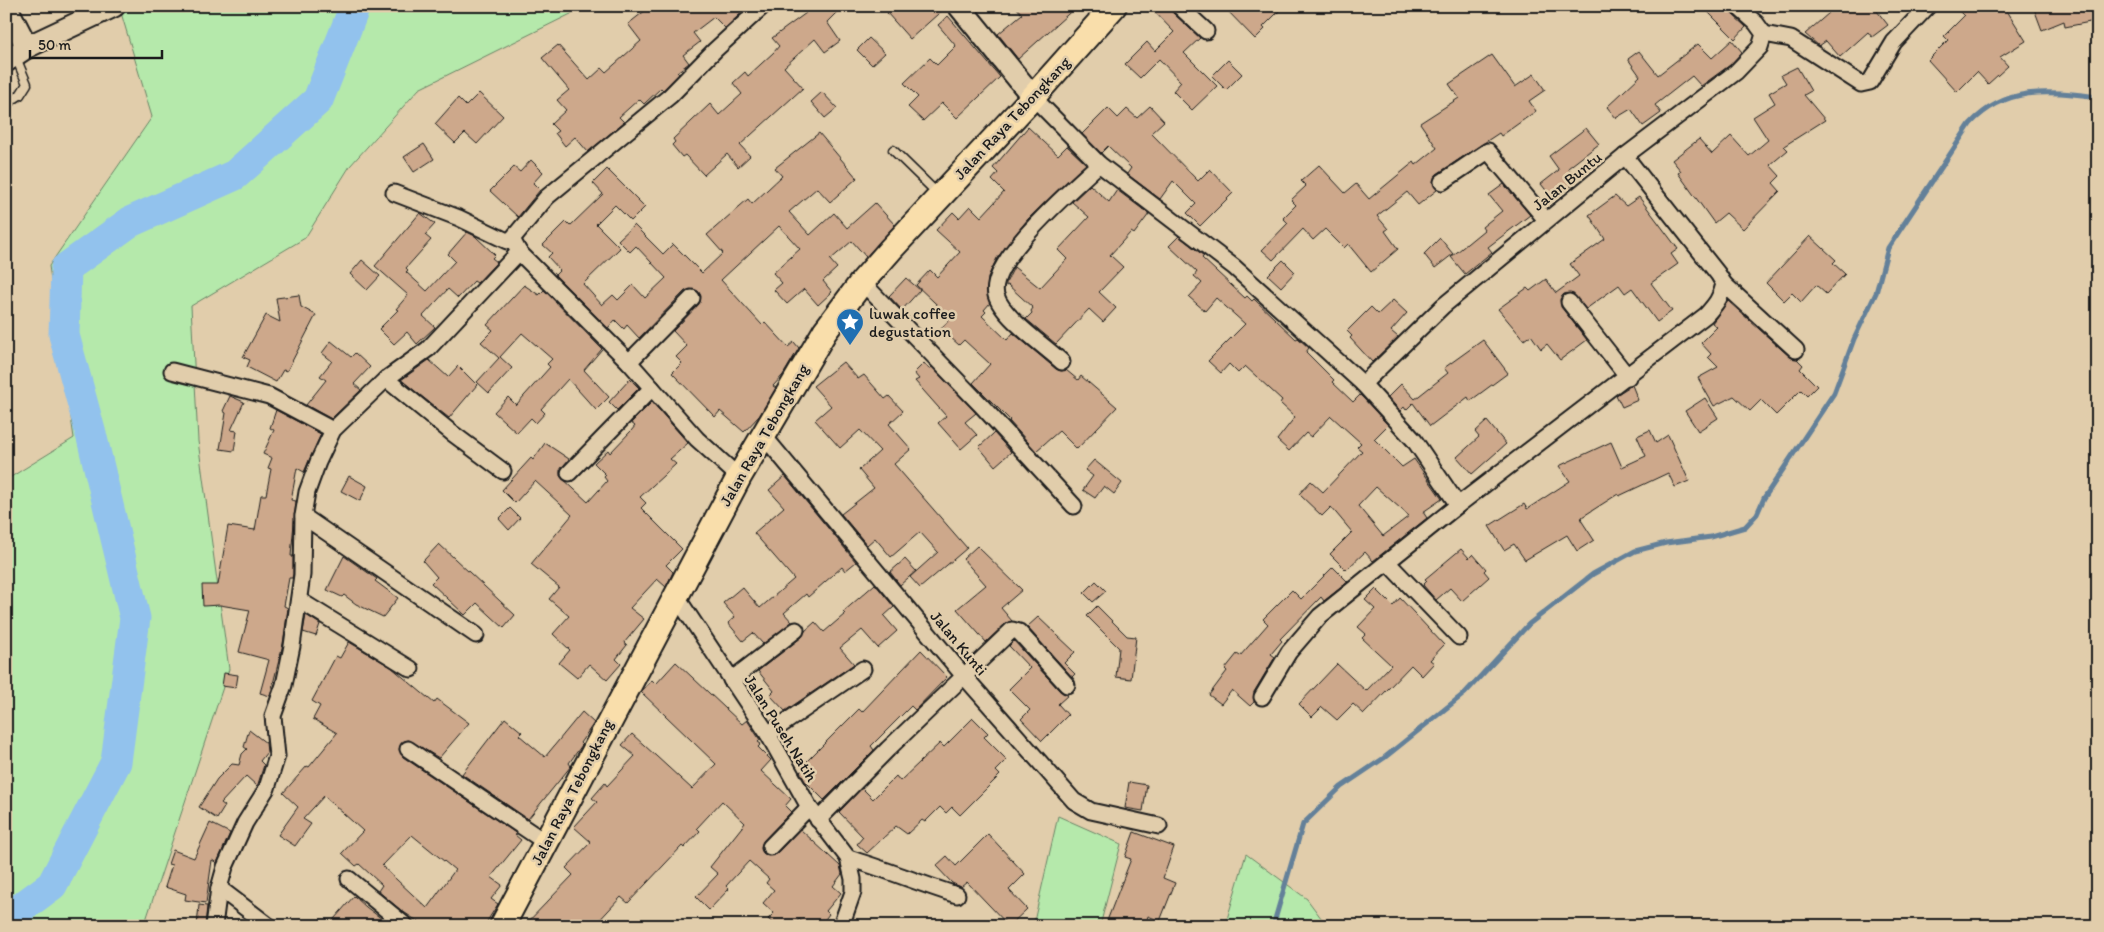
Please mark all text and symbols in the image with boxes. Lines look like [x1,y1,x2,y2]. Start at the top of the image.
scale bar [30,28,162,60]
text: 50 m [38,36,71,54]
street label: Jalan Raya Tebongkang [950,52,1074,183]
street label: Jalan Buntu [1529,147,1605,215]
place label: luwak coffee degustation [869,304,956,341]
place icon: luwak coffee degustation [835,307,865,346]
street label: Jalan Raya Tebongkang [715,360,813,510]
street label: Jalan Kunti [927,607,991,679]
street label: Jalan Puseh Natih [740,671,822,785]
street label: Jalan Raya Tebongkang [527,715,617,868]

